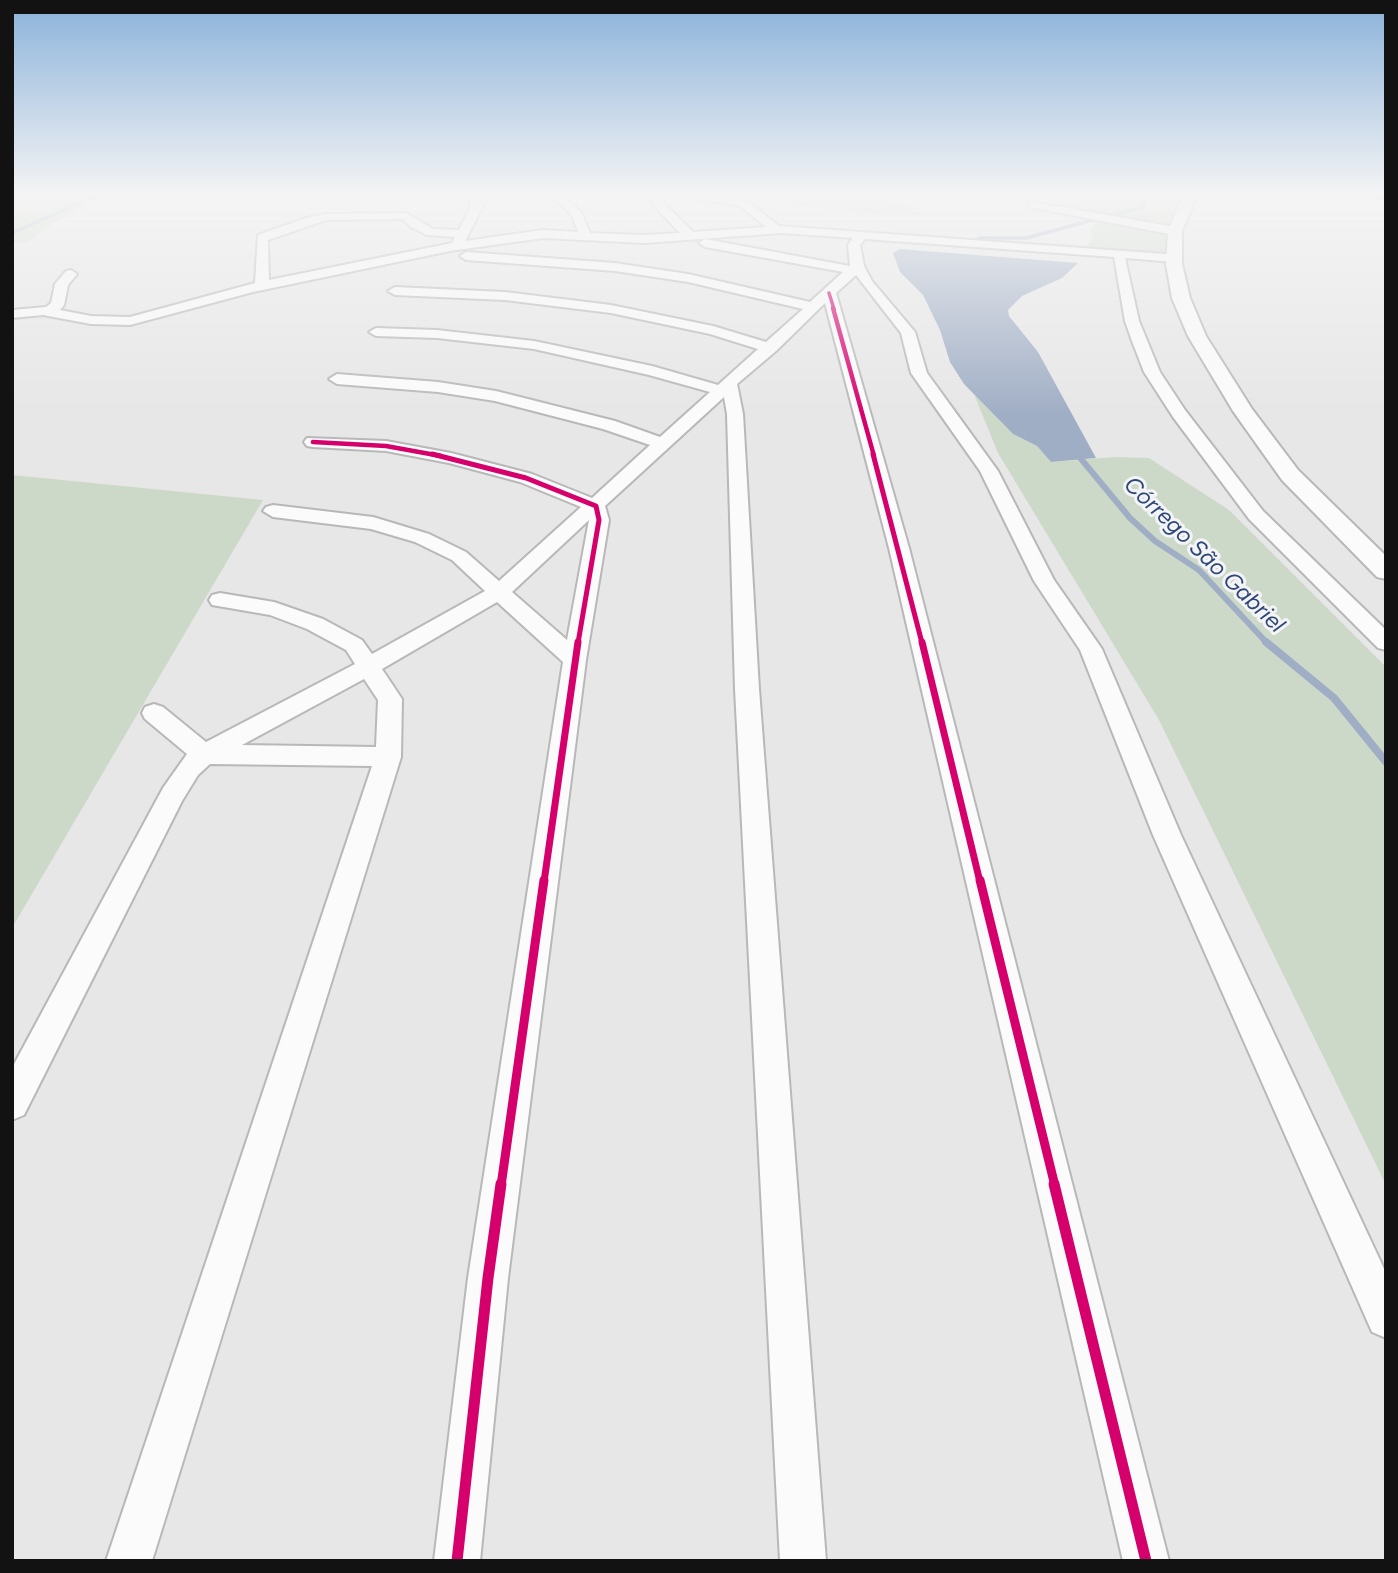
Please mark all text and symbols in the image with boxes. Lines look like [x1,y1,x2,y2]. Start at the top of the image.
water label: Córrego São Gabriel [1118,471,1290,639]

